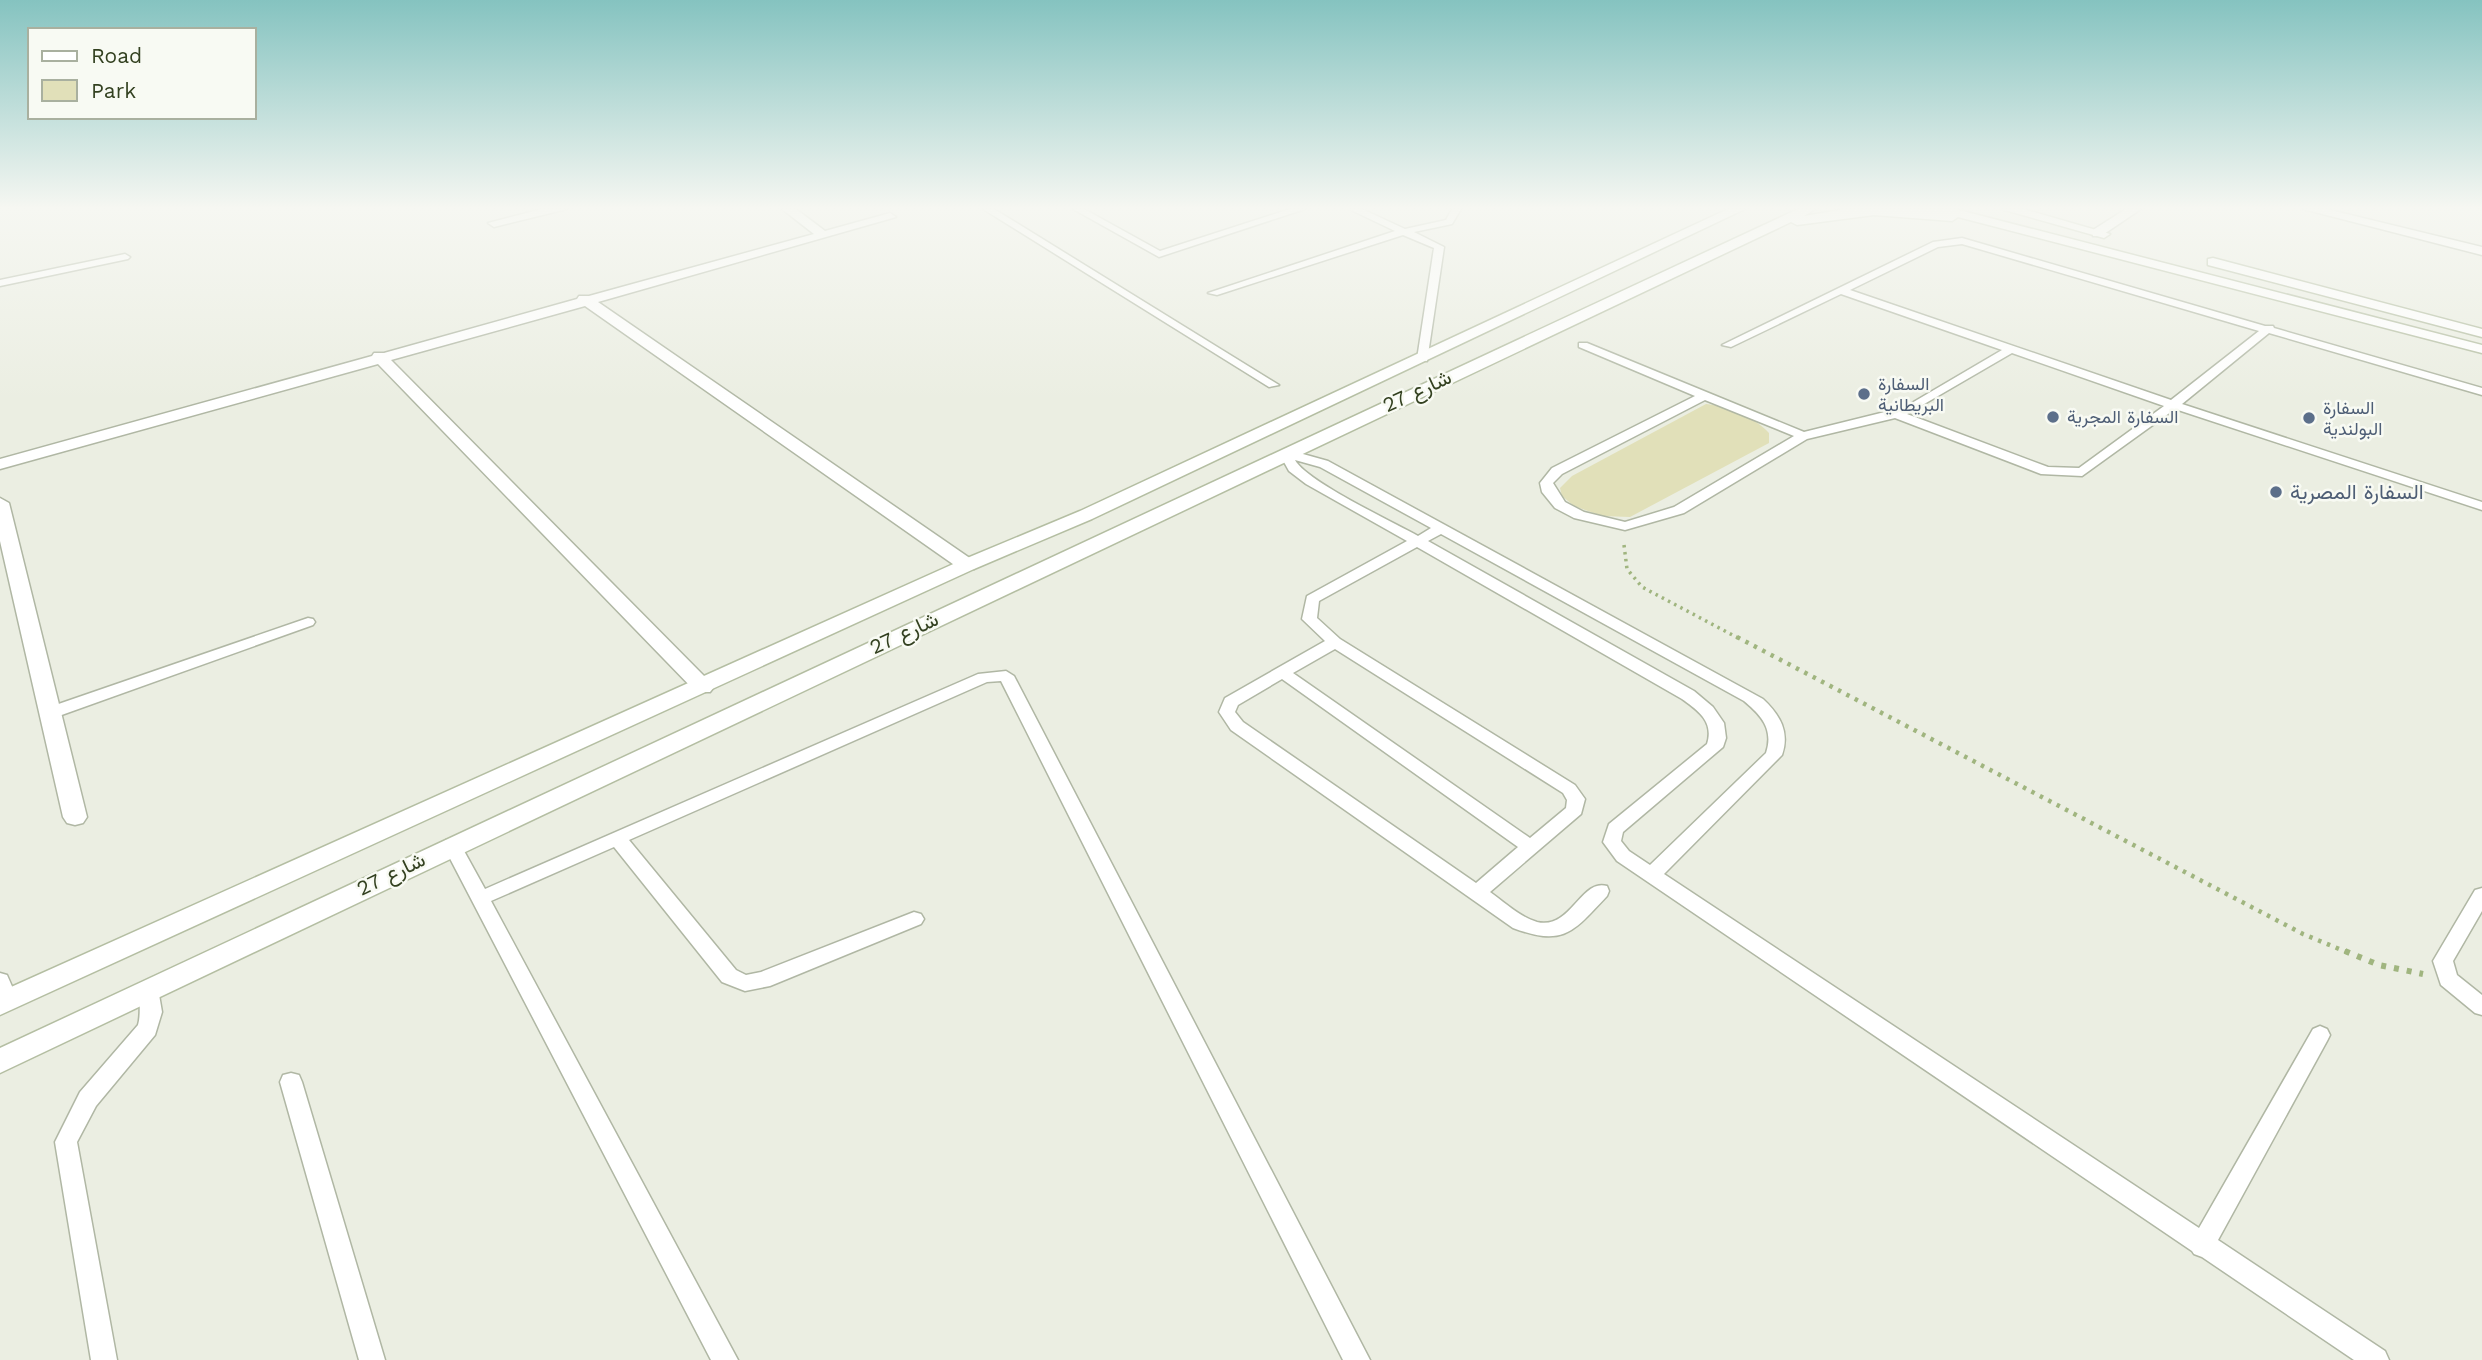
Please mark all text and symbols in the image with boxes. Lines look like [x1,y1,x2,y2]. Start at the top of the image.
legend [28,28,256,119]
text: Road [91,43,142,68]
text: Park [91,78,136,103]
street label: شارع 27 [1378,364,1456,419]
place label: السفارة البريطانية [1878,373,1944,416]
marker: السفارة البريطانية [1856,386,1872,402]
place label: السفارة البولندية [2323,397,2382,440]
place label: السفارة المجرية [2067,406,2178,428]
marker: السفارة المجرية [2045,409,2061,425]
marker: السفارة البولندية [2301,410,2317,426]
place label: السفارة المصرية [2290,479,2424,505]
marker: السفارة المصرية [2268,484,2284,500]
street label: شارع 27 [865,606,943,661]
street label: شارع 27 [352,846,430,903]

